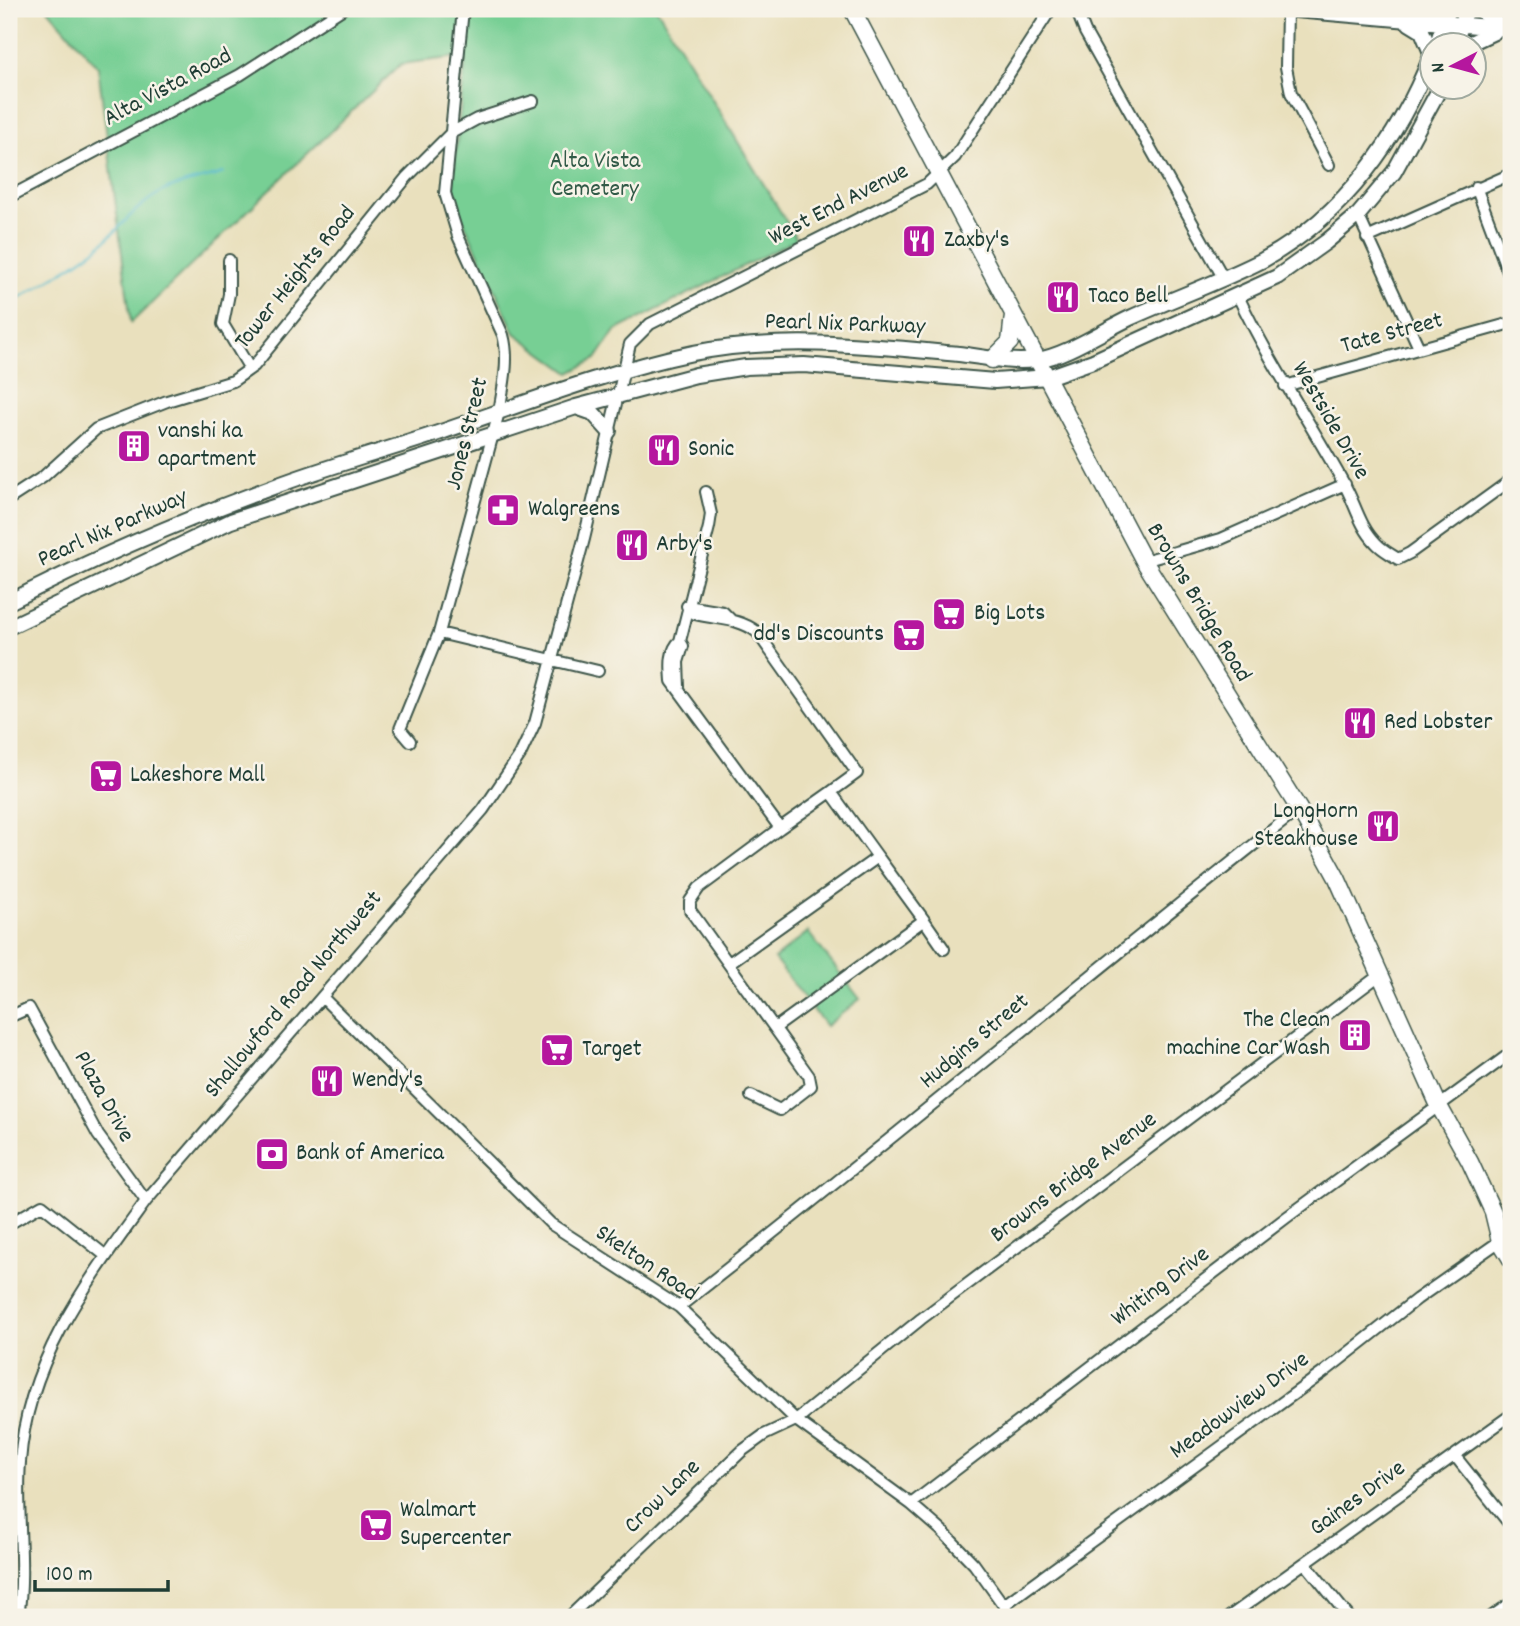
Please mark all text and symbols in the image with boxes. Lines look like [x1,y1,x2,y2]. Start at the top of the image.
north arrow [1418,32,1488,102]
street label: Alta Vista Road [98,40,238,136]
text: N [1426,61,1453,73]
park label: Alta Vista Cemetery [550,145,641,207]
street label: West End Avenue [763,155,915,255]
street label: Tower Heights Road [227,199,365,357]
restaurant icon: Zaxby's [900,222,938,260]
place label: Zaxby's [944,224,1010,258]
restaurant icon: Taco Bell [1044,278,1082,316]
place label: Taco Bell [1088,280,1168,314]
street label: Tate Street [1337,304,1447,364]
street label: Pearl Nix Parkway [764,305,927,345]
street label: Westside Drive [1282,356,1378,486]
street label: Jones Street [438,374,498,494]
place label: vanshi ka apartment [158,415,256,477]
building icon: vanshi ka apartment [115,427,153,465]
restaurant icon: Sonic [645,431,683,469]
place label: Sonic [688,433,734,467]
street label: Pearl Nix Parkway [33,480,195,577]
pharmacy icon: Walgreens [484,491,522,529]
place label: Walgreens [528,493,620,527]
street label: Browns Bridge Road [1137,517,1259,689]
restaurant icon: Arby's [613,526,651,564]
place label: Arby's [656,528,713,562]
supermarket icon: Big Lots [930,595,968,633]
place label: Big Lots [974,597,1045,631]
supermarket icon: dd's Discounts [890,616,928,654]
place label: dd's Discounts [754,618,884,652]
restaurant icon: Red Lobster [1341,704,1379,742]
place label: Red Lobster [1384,706,1492,740]
supermarket icon: Lakeshore Mall [87,757,125,795]
place label: Lakeshore Mall [130,759,265,793]
place label: LongHorn Steakhouse [1254,795,1358,857]
restaurant icon: LongHorn Steakhouse [1364,807,1402,845]
street label: Shallowford Road Northwest [197,884,391,1106]
street label: Hudgins Street [913,986,1037,1098]
place label: The Clean machine Car Wash [1166,1004,1330,1066]
building icon: The Clean machine Car Wash [1336,1016,1374,1054]
supermarket icon: Target [538,1031,576,1069]
place label: Target [582,1033,642,1067]
street label: Plaza Drive [64,1045,142,1149]
restaurant icon: Wendy's [308,1062,346,1100]
place label: Wendy's [352,1064,423,1098]
street label: Browns Bridge Avenue [983,1104,1165,1252]
bank icon: Bank of America [253,1135,291,1173]
place label: Bank of America [296,1137,445,1171]
street label: Skelton Road [588,1217,704,1311]
street label: Whiting Drive [1105,1239,1217,1335]
street label: Meadowview Drive [1163,1344,1317,1468]
street label: Crow Lane [617,1452,709,1542]
street label: Gaines Drive [1303,1453,1413,1545]
place label: Walmart Supercenter [400,1494,511,1556]
supermarket icon: Walmart Supercenter [357,1506,395,1544]
scale bar [35,1549,168,1593]
text: 100 m [46,1561,93,1591]

